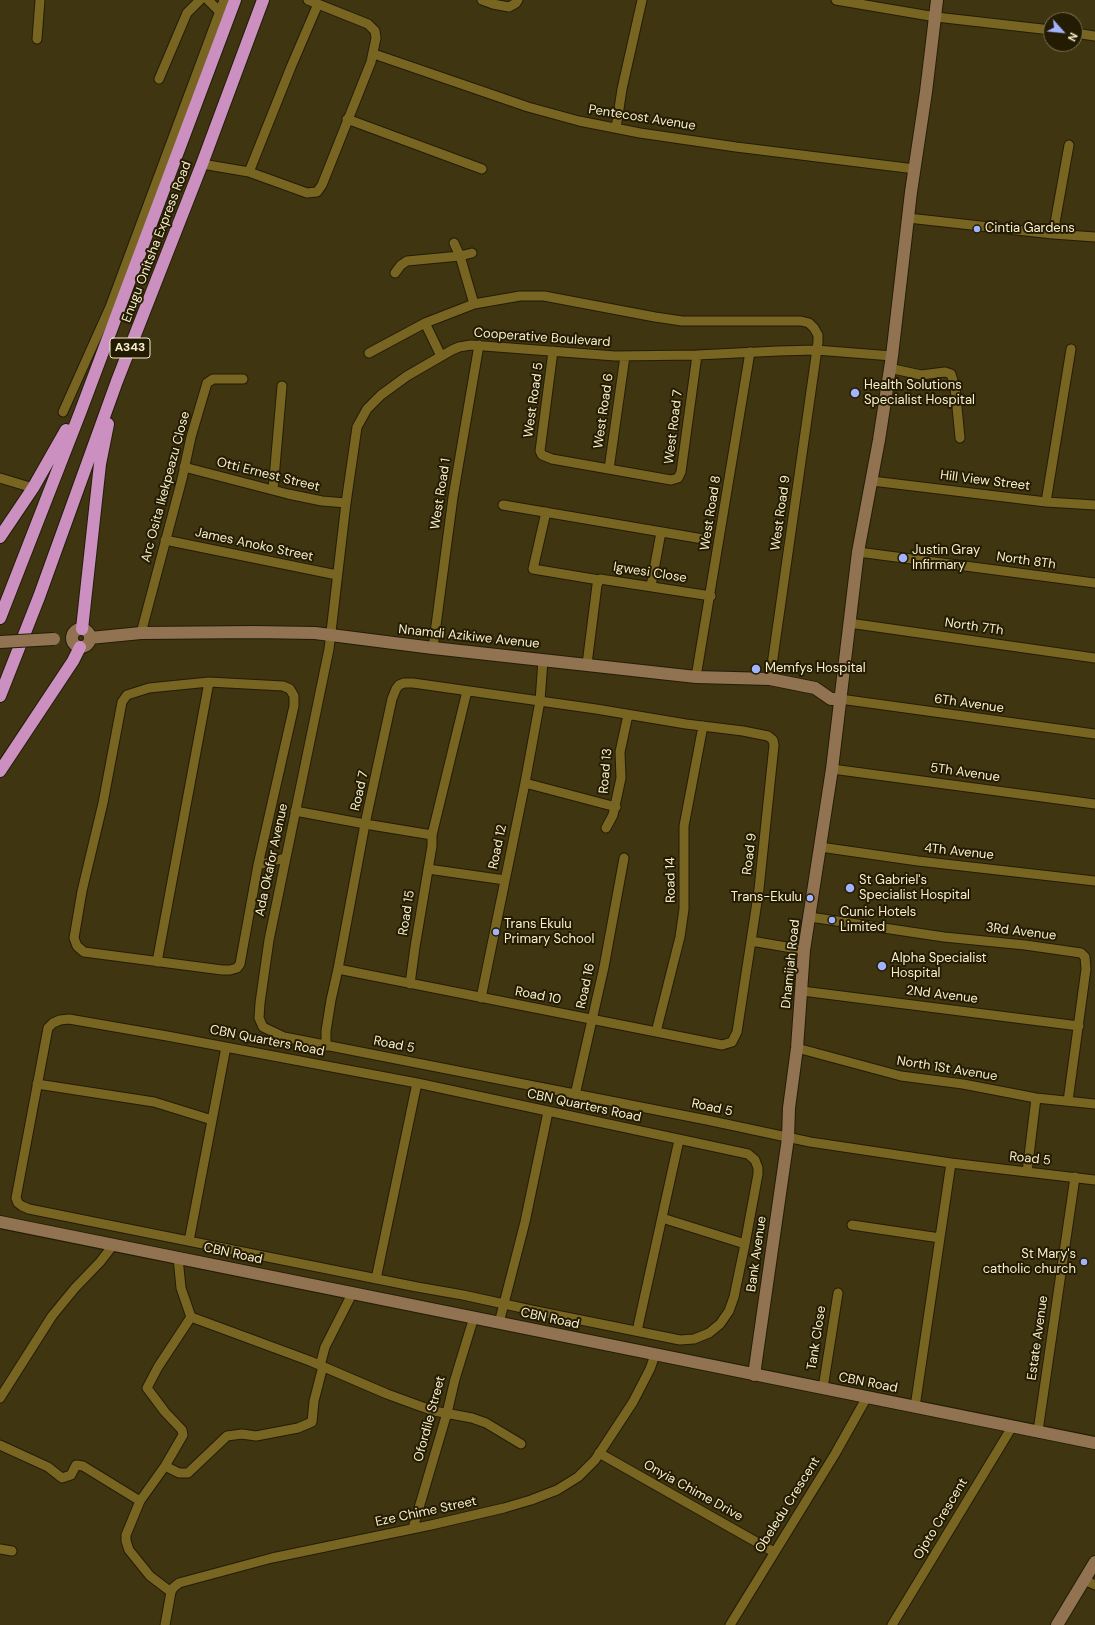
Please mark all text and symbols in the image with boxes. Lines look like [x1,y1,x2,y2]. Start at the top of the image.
north arrow [1043,12,1083,52]
text: N [1065,30,1081,44]
street label: Pentecost Avenue [587,102,697,134]
street label: Enugu Onitsha Express Road [119,159,195,325]
place label: Cintia Gardens [985,221,1075,237]
marker: Cintia Gardens [972,224,982,234]
street label: Cooperative Boulevard [473,325,611,351]
road number: A343 [110,338,150,358]
street label: West Road 5 [521,361,547,439]
street label: West Road 6 [591,372,617,450]
place label: Health Solutions Specialist Hospital [864,378,975,409]
marker: Health Solutions Specialist Hospital [849,387,861,399]
street label: West Road 7 [662,389,686,465]
street label: Arc Osita Ikekpeazu Close [138,410,194,564]
street label: Otti Ernest Street [215,455,321,495]
street label: West Road 1 [428,457,454,531]
street label: Hill View Street [939,468,1031,494]
street label: West Road 8 [697,474,725,552]
street label: West Road 9 [768,474,794,552]
street label: James Anoko Street [193,525,315,565]
place label: Justin Gray Infirmary [912,543,980,574]
street label: North 8Th [995,549,1057,573]
marker: Justin Gray Infirmary [897,552,909,564]
street label: Igwesi Close [612,559,688,587]
street label: North 7Th [944,615,1004,639]
street label: Nnamdi Azikiwe Avenue [398,622,540,652]
place label: Memfys Hospital [765,661,866,677]
marker: Memfys Hospital [750,663,762,675]
street label: 6Th Avenue [933,691,1005,717]
street label: Road 13 [596,748,616,794]
street label: 5Th Avenue [929,760,1001,786]
street label: Road 7 [348,769,372,813]
street label: Ada Okafor Avenue [252,802,292,918]
street label: Road 12 [486,823,510,871]
street label: Road 9 [740,832,760,876]
street label: 4Th Avenue [923,841,995,863]
street label: Road 14 [663,857,679,903]
place label: St Gabriel's Specialist Hospital [859,873,970,904]
marker: St Gabriel's Specialist Hospital [844,882,856,894]
street label: Road 15 [396,889,418,937]
place label: Trans-Ekulu [731,890,802,906]
marker: Trans-Ekulu [805,893,815,903]
place label: Cunic Hotels Limited [840,905,916,936]
marker: Cunic Hotels Limited [827,915,837,925]
place label: Trans Ekulu Primary School [504,917,594,948]
street label: Dhamijah Road [779,919,803,1009]
street label: 3Rd Avenue [985,920,1057,944]
marker: Trans Ekulu Primary School [491,927,501,937]
place label: Alpha Specialist Hospital [891,951,987,982]
marker: Alpha Specialist Hospital [876,960,888,972]
street label: Road 16 [574,962,598,1010]
street label: 2Nd Avenue [905,983,979,1007]
street label: Road 10 [514,984,562,1008]
street label: CBN Quarters Road [208,1022,326,1060]
street label: Road 5 [372,1033,416,1057]
street label: North 1St Avenue [895,1053,999,1085]
street label: CBN Quarters Road [525,1086,643,1126]
street label: Road 5 [690,1096,734,1120]
street label: Road 5 [1008,1149,1052,1169]
street label: Bank Avenue [744,1215,770,1293]
street label: CBN Road [202,1240,264,1268]
place label: St Mary's catholic church [983,1247,1076,1278]
marker: St Mary's catholic church [1079,1257,1089,1267]
street label: Estate Avenue [1024,1295,1052,1381]
street label: CBN Road [519,1305,581,1333]
street label: Tank Close [804,1305,830,1371]
street label: CBN Road [837,1370,899,1396]
street label: Ofordile Street [411,1374,449,1464]
street label: Obeledu Crescent [752,1454,824,1556]
street label: Onyia Chime Drive [641,1457,745,1525]
street label: Ojoto Crescent [911,1476,971,1562]
street label: Eze Chime Street [374,1494,478,1530]

